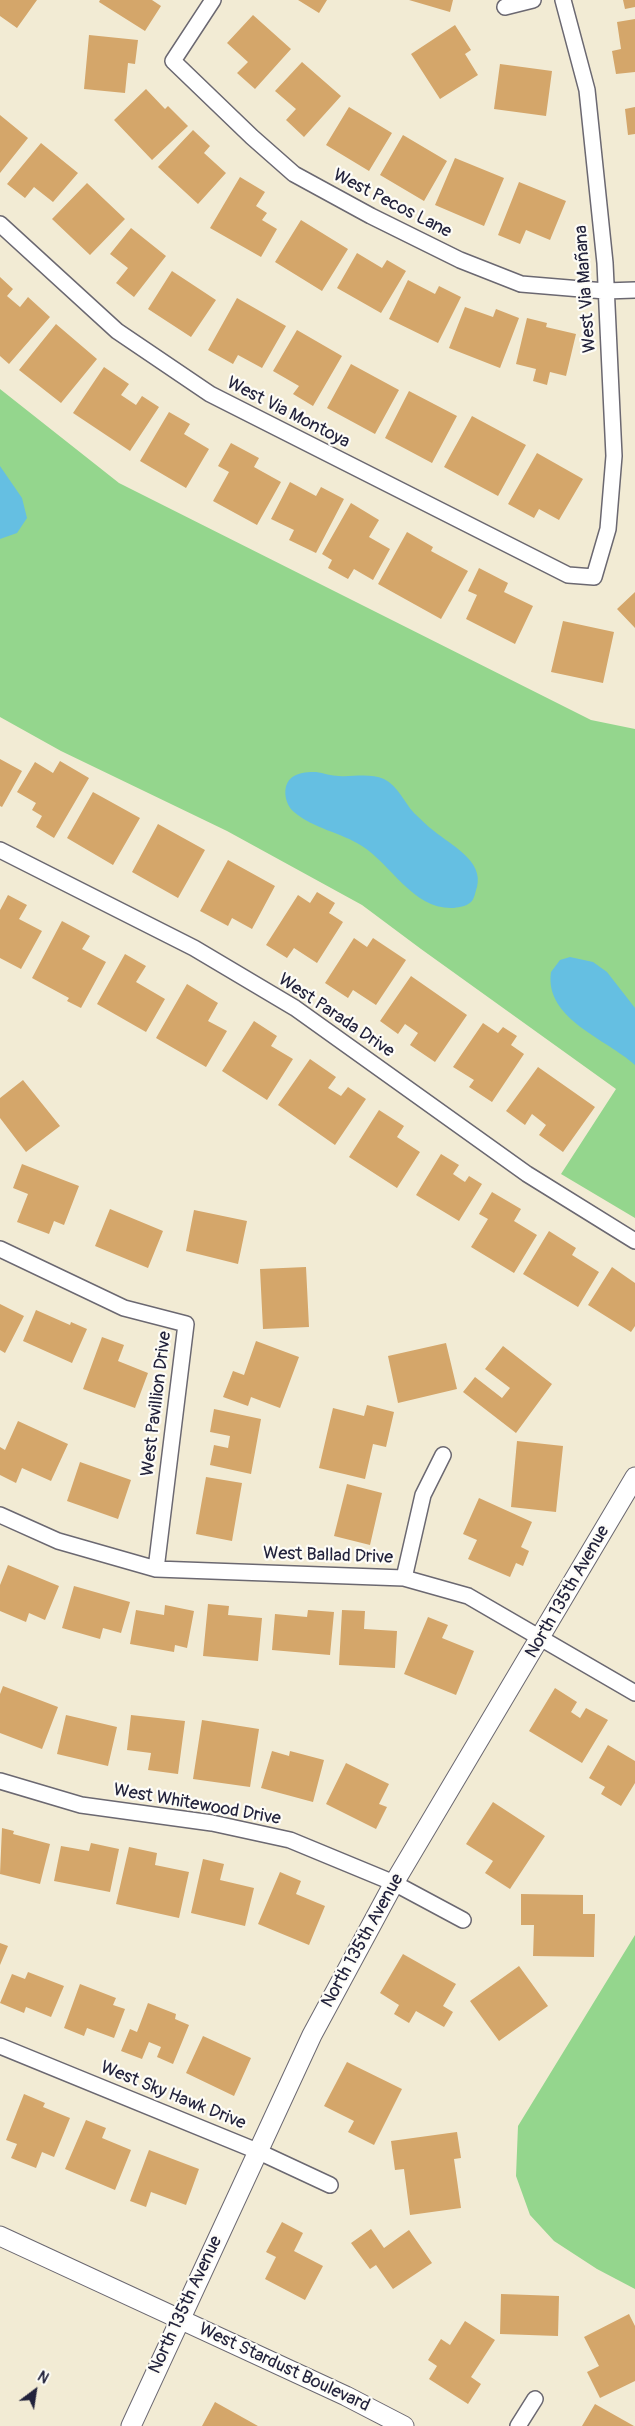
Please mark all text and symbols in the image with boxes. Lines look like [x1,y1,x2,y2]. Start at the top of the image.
street label: West Pecos Lane [329,165,455,243]
street label: West Via Mañana [571,225,601,353]
street label: West Via Montoya [223,373,353,453]
street label: West Parada Drive [274,969,398,1063]
street label: West Pavillion Drive [137,1330,177,1478]
street label: North 135th Avenue [521,1522,615,1662]
street label: West Ballad Drive [263,1543,393,1569]
street label: West Whitewood Drive [112,1780,282,1830]
street label: North 135th Avenue [317,1870,409,2012]
street label: West Sky Hawk Drive [97,2057,249,2135]
street label: North 135th Avenue [145,2233,227,2377]
street label: West Stardust Boulevard [195,2319,373,2417]
north arrow [10,2366,60,2416]
text: N [35,2368,51,2387]

